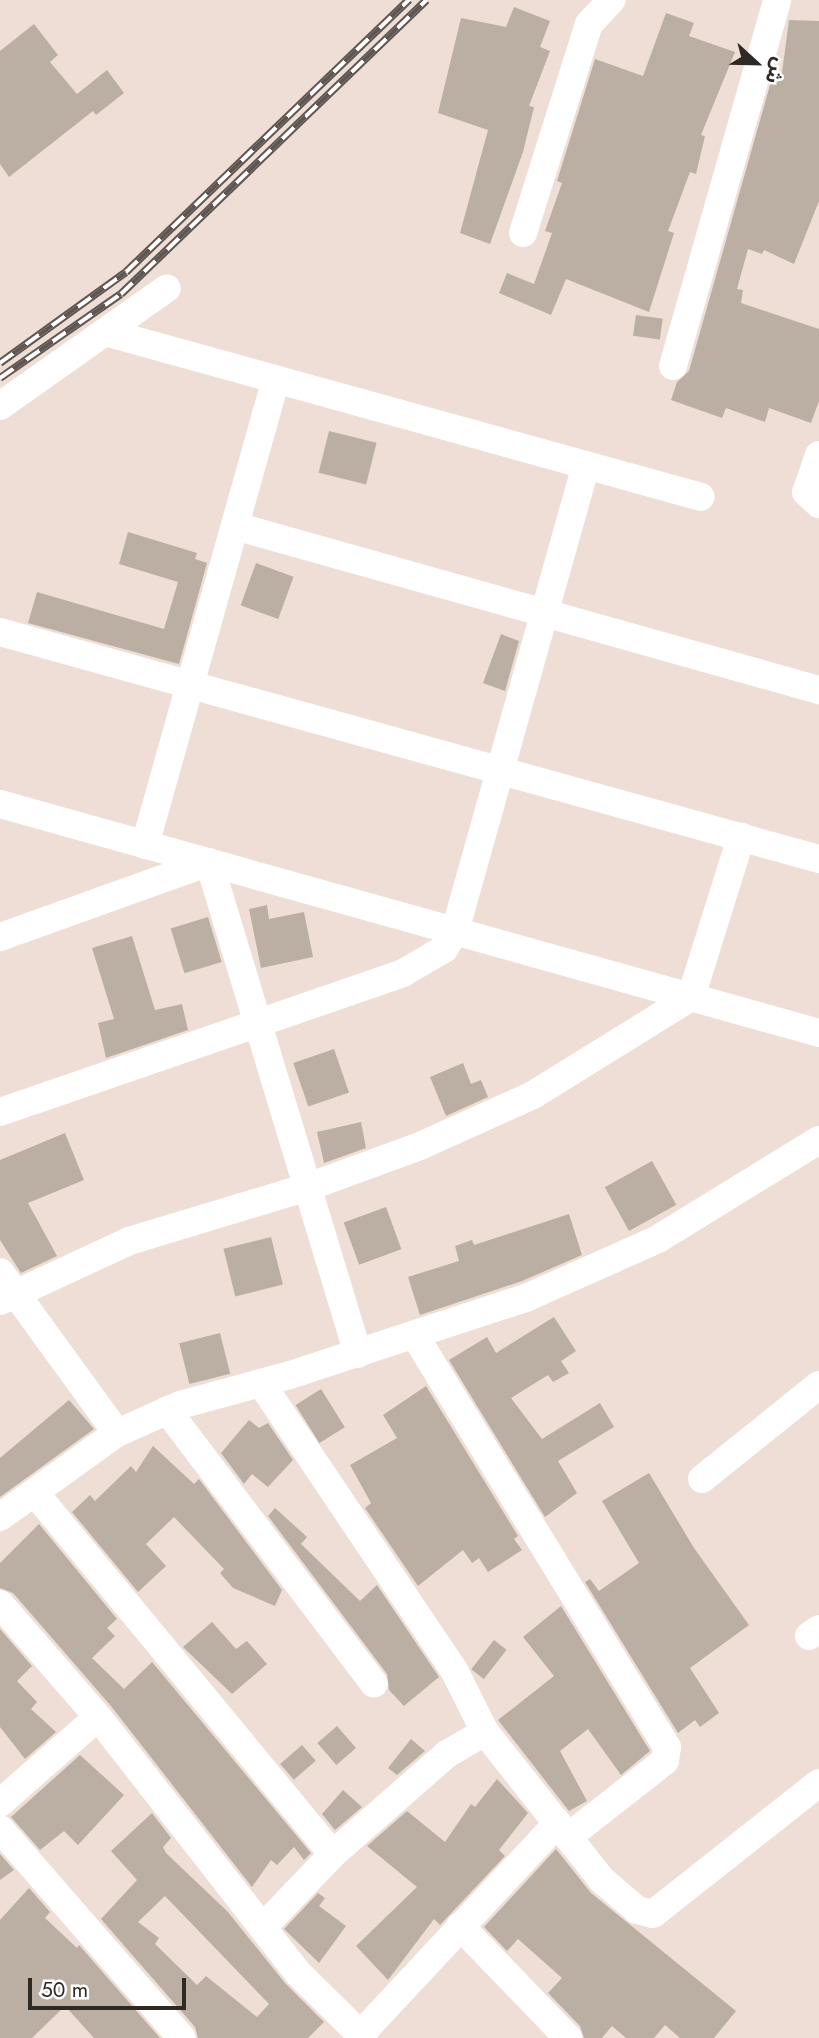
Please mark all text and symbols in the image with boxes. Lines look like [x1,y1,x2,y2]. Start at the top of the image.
north arrow [721,28,791,98]
text: ش [759,54,793,88]
scale bar [32,1965,189,2009]
text: 50 m [41,1975,88,2005]

